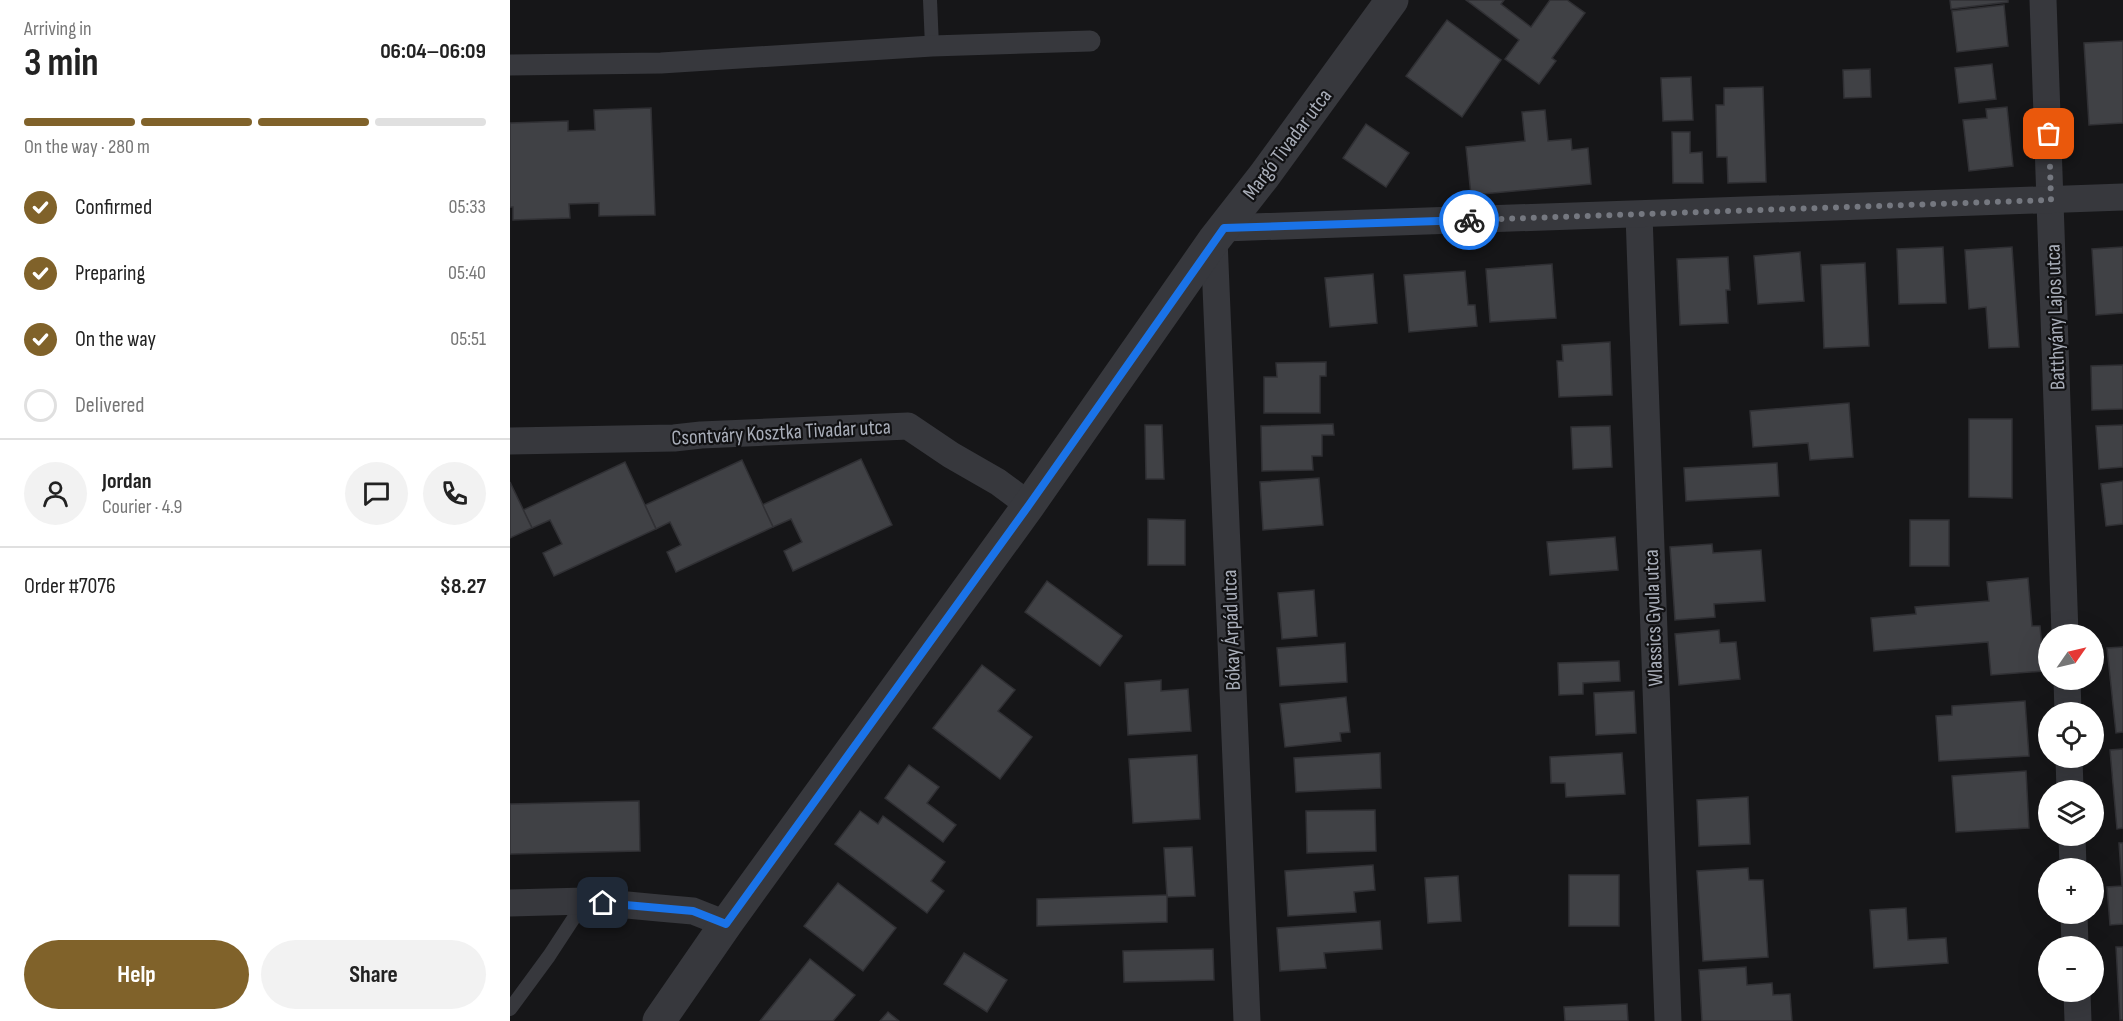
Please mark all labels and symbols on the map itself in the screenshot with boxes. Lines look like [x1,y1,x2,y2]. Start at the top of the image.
street label: Margó Tivadar utca [1238,84,1337,205]
pin [2023,108,2074,159]
courier [1439,190,1499,250]
street label: Batthyány Lajos utca [2040,244,2071,390]
street label: Csontváry Kosztka Tivadar utca [671,414,891,451]
street label: Wlassics Gyula utca [1639,549,1668,687]
street label: Bókay Árpád utca [1217,569,1246,691]
north arrow [2038,624,2104,690]
pin [577,877,628,928]

